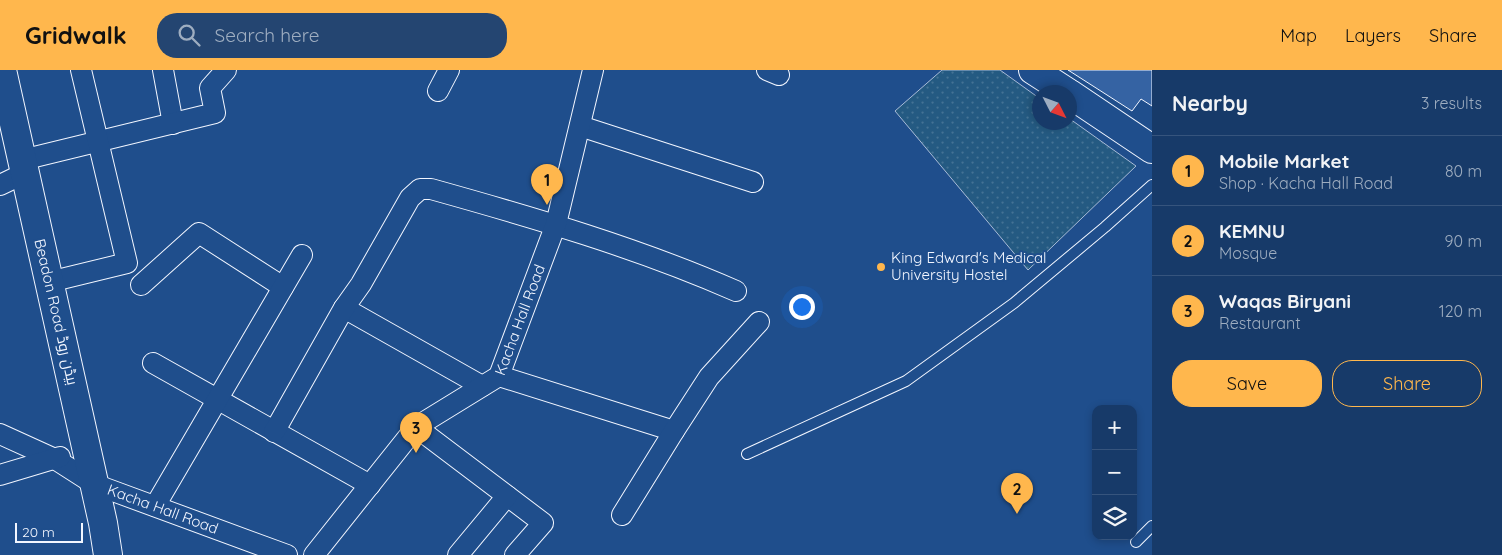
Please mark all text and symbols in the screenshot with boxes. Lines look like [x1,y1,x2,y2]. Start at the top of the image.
search box [157,13,507,58]
text: Gridwalk [25,20,127,50]
icon: search [175,21,203,49]
text: Search here [215,23,319,47]
text: Map [1280,24,1317,47]
text: Layers [1345,24,1401,47]
text: Share [1429,24,1477,47]
north arrow [1032,85,1077,130]
text: Nearby [1172,90,1248,116]
text: 3 results [1421,93,1482,113]
text: Mobile Market [1219,149,1349,173]
text: 1 [1185,161,1191,181]
text: 80 m [1445,161,1482,181]
pin: 1 [531,164,563,205]
text: Shop · Kacha Hall Road [1219,173,1393,193]
text: KEMNU [1219,219,1285,243]
text: 2 [1183,231,1193,251]
text: 90 m [1445,231,1482,251]
street label: Beadon Road بیڈن روڈ [29,237,83,387]
text: Mosque [1219,243,1277,263]
place label: King Edward's Medical University Hostel [891,248,1046,284]
marker: King Edward's Medical University Hostel [875,261,887,273]
street label: Kacha Hall Road [490,262,549,378]
text: Waqas Biryani [1219,289,1351,313]
your location [789,294,815,320]
text: 3 [1184,301,1192,321]
text: 120 m [1439,301,1482,321]
text: Restaurant [1219,313,1301,333]
button: Save [1172,360,1322,407]
button: Share [1332,360,1482,407]
map controls [1092,405,1137,540]
button: + [1092,405,1137,450]
pin: 3 [400,412,432,453]
button: − [1092,450,1137,495]
pin: 2 [1001,473,1033,514]
street label: Kacha Hall Road [105,480,221,538]
button: layers [1092,495,1137,540]
scale bar [15,520,82,543]
text: 20 m [22,523,55,541]

